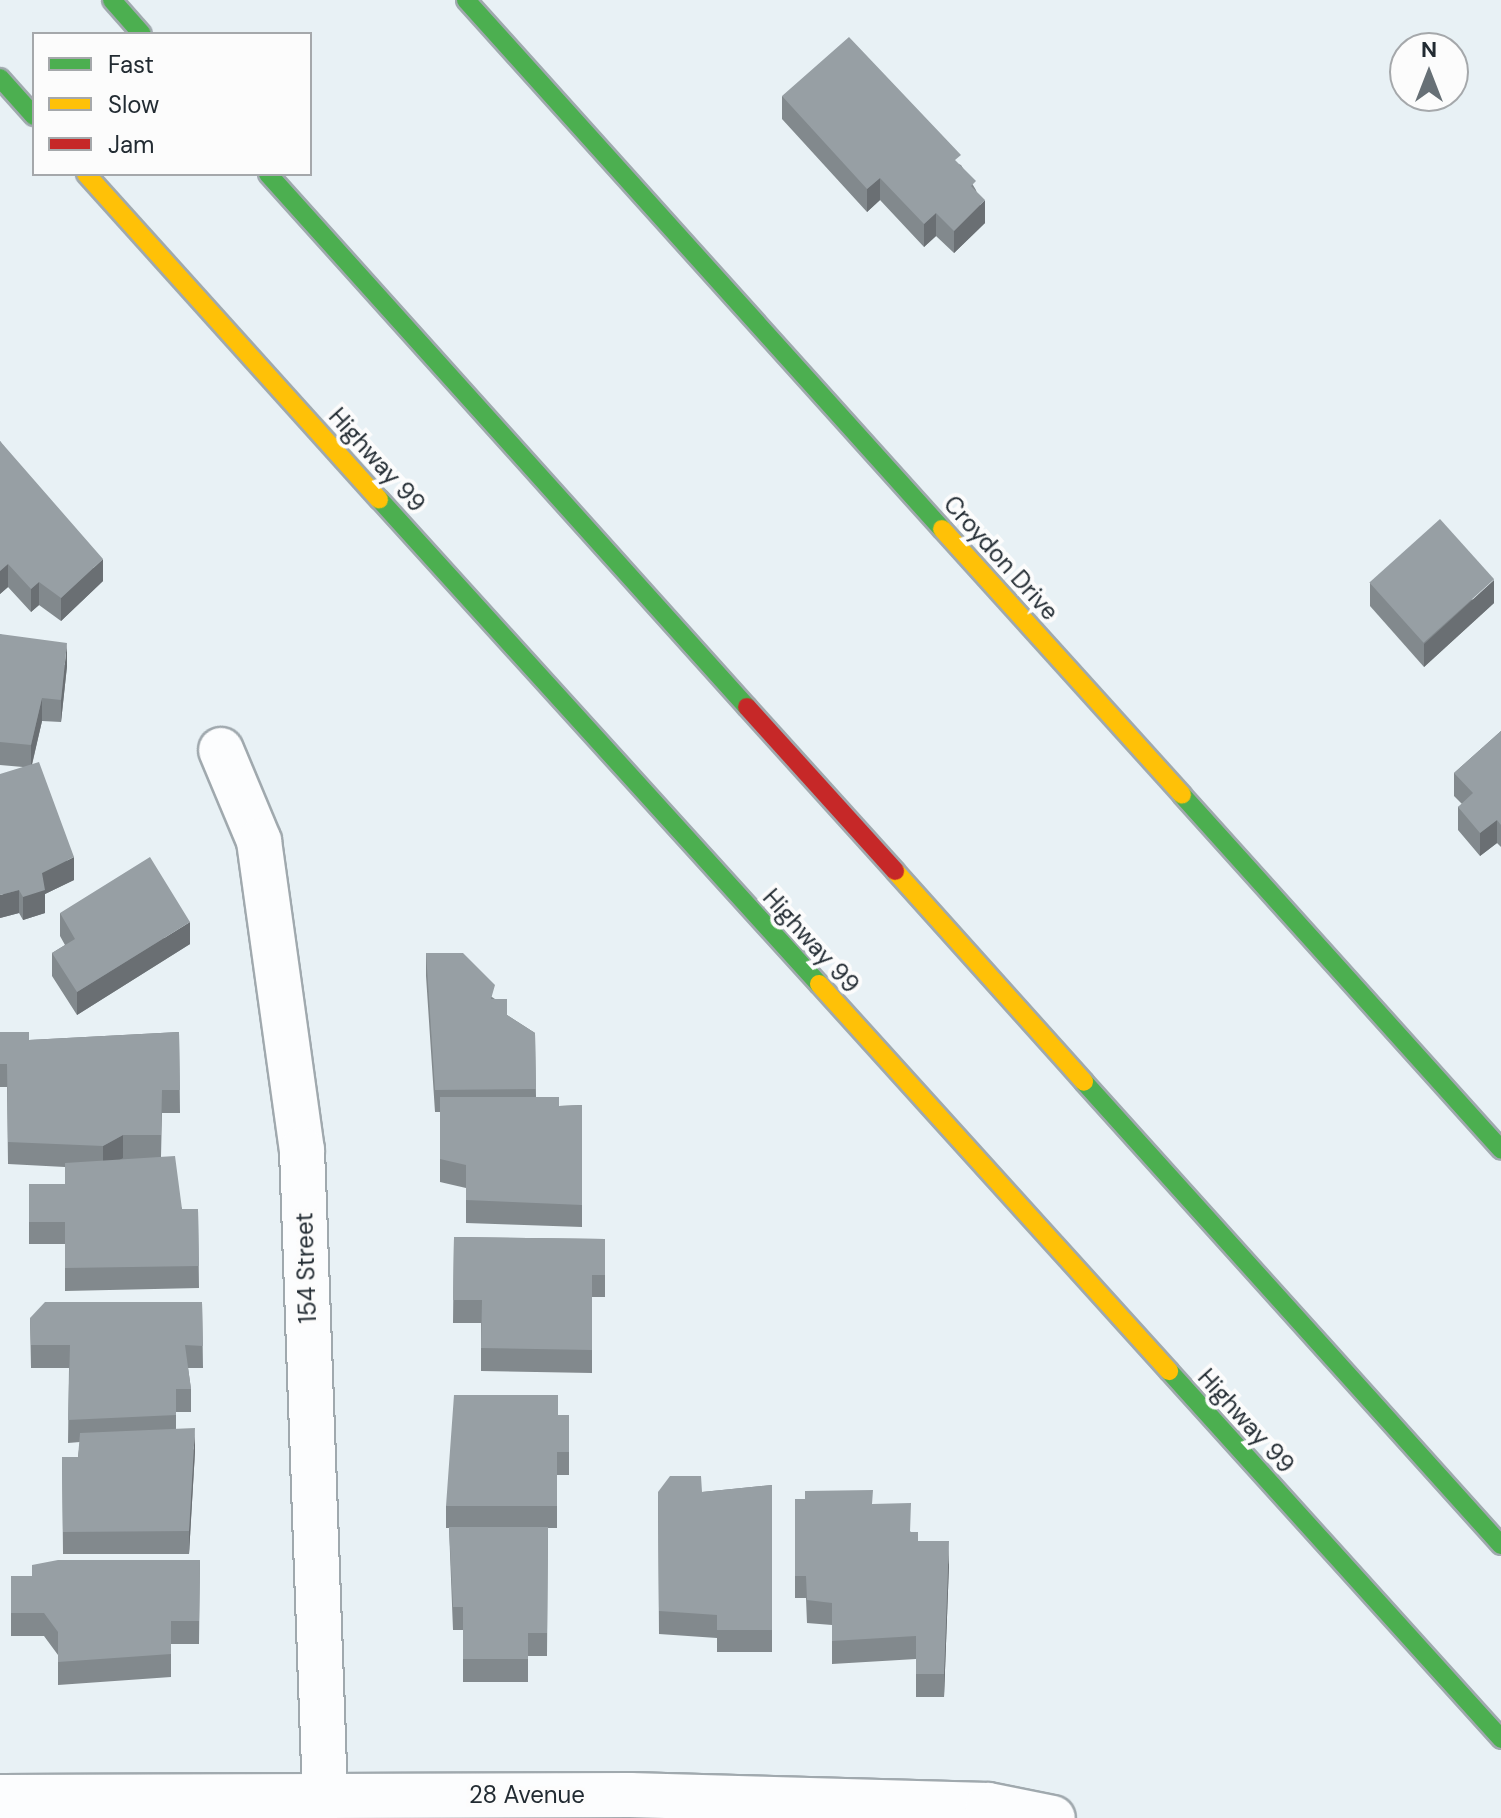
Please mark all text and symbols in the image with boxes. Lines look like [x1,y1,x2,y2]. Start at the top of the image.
legend [32,32,312,176]
north arrow [1389,32,1469,112]
text: N [1421,35,1437,64]
text: Fast [108,49,154,80]
text: Slow [108,89,159,120]
text: Jam [108,129,154,160]
street label: Highway 99 [323,402,431,518]
street label: Croydon Drive [938,490,1064,626]
street label: Highway 99 [757,883,865,999]
street label: 154 Street [290,1212,322,1324]
street label: Highway 99 [1192,1363,1300,1479]
street label: 28 Avenue [469,1781,585,1809]

